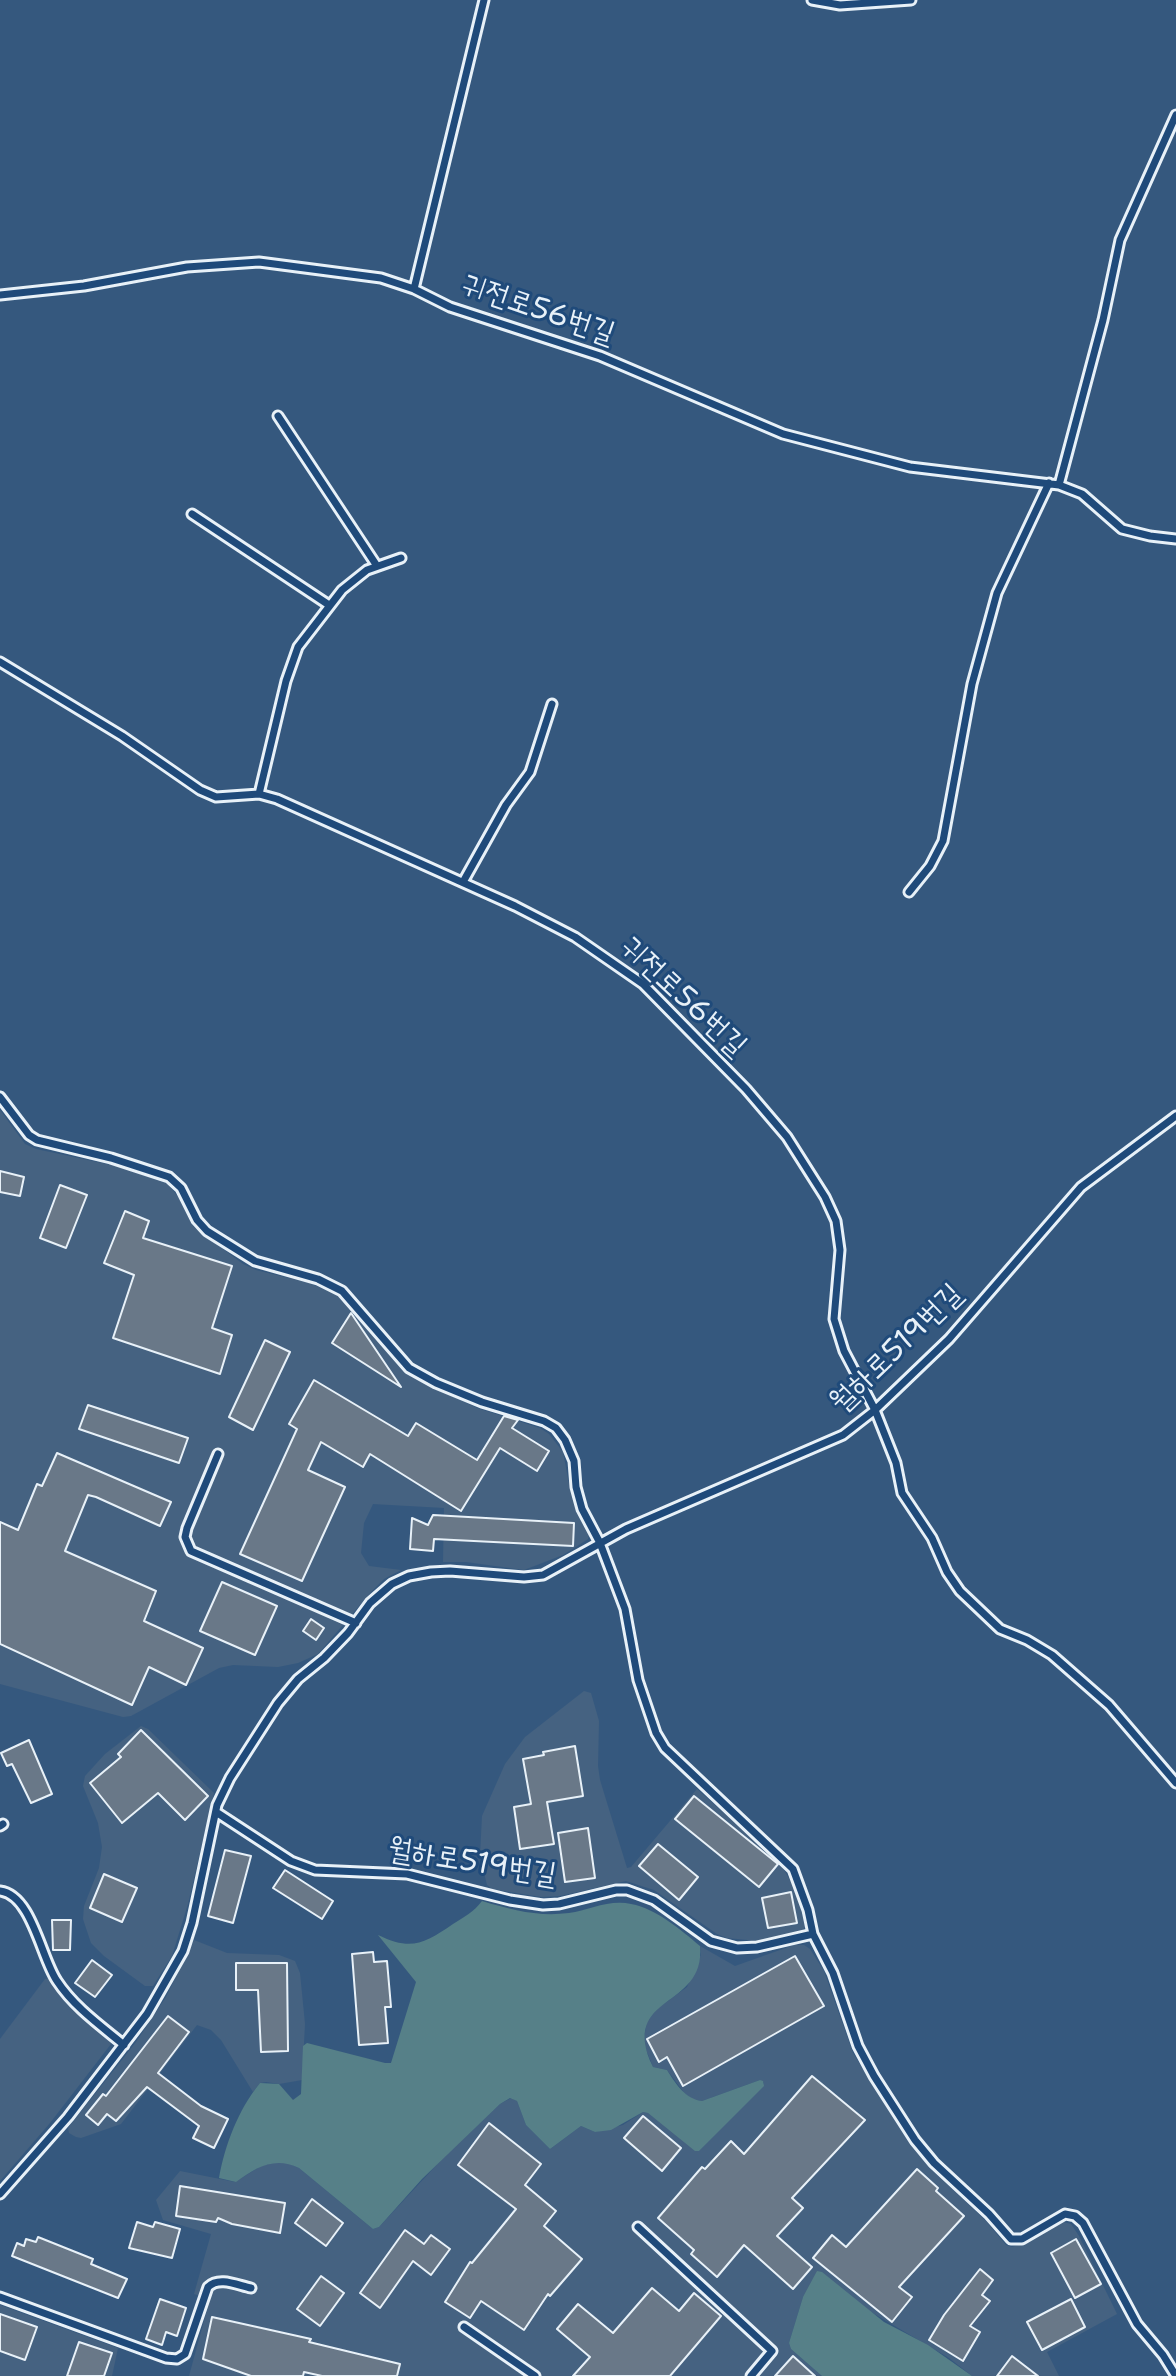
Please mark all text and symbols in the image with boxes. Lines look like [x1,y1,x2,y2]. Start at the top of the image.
street label: 귀전로56번길 [457,267,619,353]
street label: 귀전로56번길 [612,929,754,1065]
street label: 월하로519번길 [823,1277,971,1421]
street label: 월하로519번길 [385,1832,559,1894]

